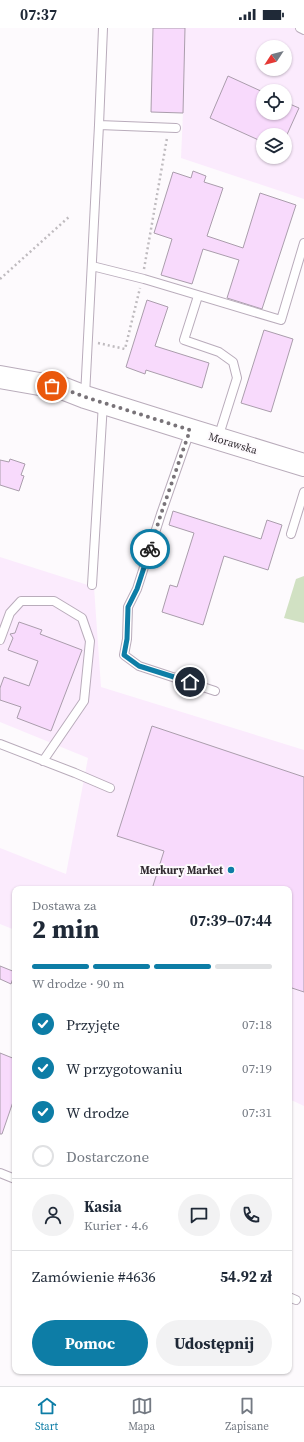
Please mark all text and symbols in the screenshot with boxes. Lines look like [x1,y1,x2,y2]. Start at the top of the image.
text: 07:37 [20,4,57,25]
north arrow [256,40,292,76]
map controls [256,40,292,164]
button: locate [256,84,292,120]
button: layers [256,128,292,164]
pin [35,369,69,403]
icon: bag [41,375,63,397]
street label: Morawska [207,429,259,458]
courier [130,529,170,569]
icon: bike [139,538,161,560]
pin [173,665,207,699]
icon: home [179,671,201,693]
place label: Merkury Market [140,863,224,878]
marker: Merkury Market [226,865,236,875]
text: Dostawa za [32,897,97,914]
text: 07:39–07:44 [190,910,272,931]
text: 2 min [32,911,99,947]
text: W drodze · 90 m [32,975,125,992]
icon: check [32,1013,54,1035]
text: Przyjęte [66,1014,120,1035]
text: 07:18 [242,1016,272,1033]
icon: check [32,1057,54,1079]
text: W przygotowaniu [66,1058,183,1079]
text: 07:19 [242,1060,272,1077]
icon: check [32,1101,54,1123]
text: W drodze [66,1102,129,1123]
text: 07:31 [242,1104,272,1121]
text: Dostarczone [66,1146,149,1167]
button: person [32,1194,74,1236]
button: chat [178,1194,220,1236]
button: phone [230,1194,272,1236]
text: Kasia [84,1196,122,1217]
text: Kurier · 4.6 [84,1217,148,1234]
text: Zamówienie #4636 [32,1266,156,1287]
text: 54.92 zł [220,1266,272,1287]
button: Pomoc [32,1320,148,1366]
button: Udostępnij [156,1320,272,1366]
tab: Start [35,1395,58,1434]
tab: Mapa [128,1395,155,1434]
tab: Zapisane [225,1395,269,1434]

